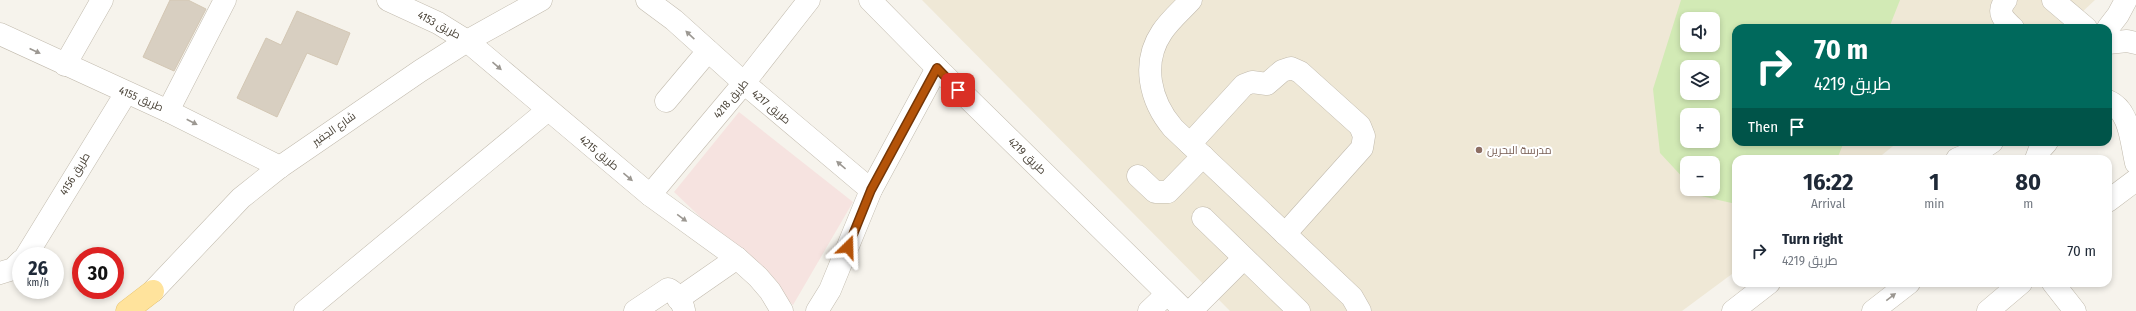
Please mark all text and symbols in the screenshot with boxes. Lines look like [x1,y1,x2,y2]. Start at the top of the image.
street label: طريق 4153 [415,8,463,42]
map controls [1680,12,1720,196]
button: sound [1680,12,1720,52]
one-way arrow [685,30,695,39]
text: 70 m [1814,33,1868,66]
icon: right [1748,40,1800,92]
one-way arrow [30,48,41,54]
button: layers [1680,60,1720,100]
one-way arrow [492,62,502,71]
pin [941,73,975,107]
text: طريق 4219 [1814,73,1891,95]
street label: طريق 4218 [711,77,751,121]
icon: arrive [947,79,969,101]
street label: طريق 4155 [117,84,165,114]
street label: طريق 4217 [749,87,793,127]
button: + [1680,108,1720,148]
street label: شارع الجفير [309,109,359,150]
icon: arrive [1786,116,1808,138]
text: Then [1748,118,1778,136]
one-way arrow [186,119,197,126]
street label: طريق 4215 [577,133,621,173]
street label: طريق 4219 [1006,135,1048,177]
place label: مدرسة البحرين [1487,144,1552,157]
marker: مدرسة البحرين [1474,145,1484,155]
street label: طريق 4156 [57,150,93,198]
button: − [1680,156,1720,196]
one-way arrow [836,161,846,170]
text: 16:22 [1803,168,1853,196]
text: 1 [1929,168,1939,196]
text: 80 [2015,168,2041,196]
one-way arrow [623,173,634,181]
text: Arrival [1811,196,1845,211]
text: min [1924,196,1944,211]
text: m [2023,196,2033,211]
one-way arrow [676,214,687,223]
position arrow [827,226,869,268]
text: Turn right [1782,230,1843,248]
icon: right [1748,240,1770,262]
text: 70 m [2067,242,2096,260]
speed limit sign: 30 [72,247,124,299]
text: طريق 4219 [1782,253,1838,268]
text: 26 [28,256,48,280]
text: km/h [27,277,49,289]
one-way arrow [1886,293,1897,301]

